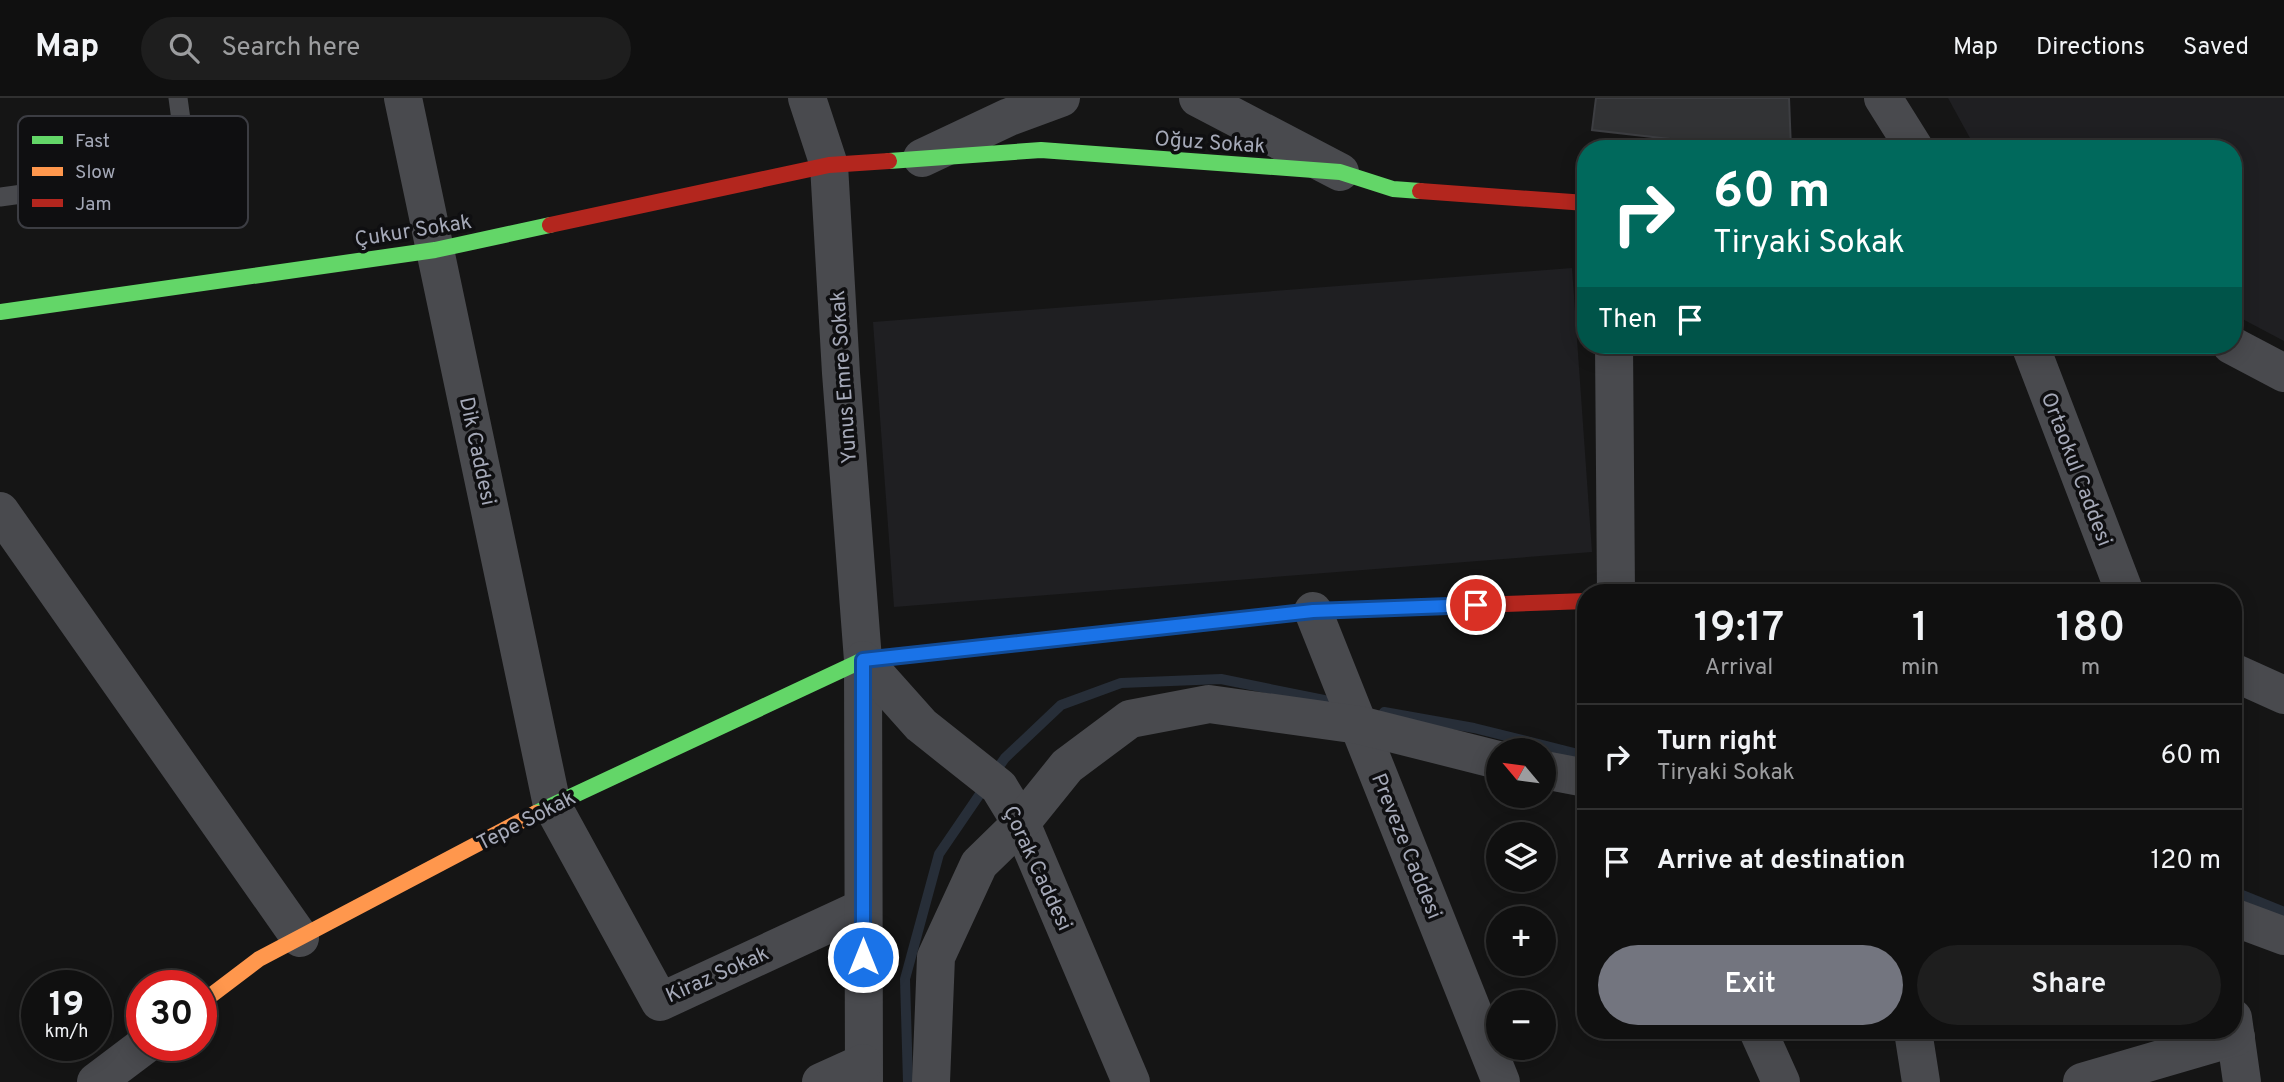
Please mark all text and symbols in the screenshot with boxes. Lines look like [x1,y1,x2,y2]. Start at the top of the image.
search box [141,17,631,80]
text: Map [35,27,99,69]
icon: search [165,29,203,67]
text: Search here [221,32,360,65]
text: Map [1953,33,1998,63]
text: Directions [2036,33,2145,63]
text: Saved [2183,33,2249,63]
legend [18,116,248,228]
street label: Oğuz Sokak [1153,126,1266,161]
text: Fast [75,130,110,154]
text: Slow [75,161,115,185]
text: 60 m [1713,163,1831,225]
icon: right [1598,168,1689,259]
text: Jam [75,193,112,217]
street label: Çukur Sokak [353,209,474,254]
text: Tiryaki Sokak [1713,224,1905,264]
street label: Yunus Emre Sokak [825,289,864,464]
icon: arrive [1671,301,1709,339]
text: Then [1598,304,1657,337]
street label: Ortaokul Caddesi [2034,389,2117,550]
street label: Dik Caddesi [452,394,501,508]
pin [1446,575,1506,635]
icon: arrive [1457,586,1495,624]
text: 19:17 [1694,603,1784,656]
text: 1 [1912,603,1928,656]
text: 180 [2056,603,2125,656]
text: Arrival [1705,654,1773,683]
text: min [1901,654,1939,683]
text: m [2081,654,2100,683]
text: Turn right [1657,726,1777,759]
north arrow [1486,738,1556,808]
map controls [1486,738,1556,1060]
icon: right [1598,738,1636,776]
text: 60 m [2161,740,2221,773]
text: Tiryaki Sokak [1657,759,1795,788]
street label: Preveze Caddesi [1364,770,1447,923]
street label: Tepe Sokak [473,785,580,858]
street label: Çorak Caddesi [996,802,1077,936]
button: layers [1486,822,1556,892]
icon: arrive [1598,843,1636,881]
text: Arrive at destination [1657,845,1905,878]
text: 120 m [2151,845,2221,878]
button: + [1486,906,1556,976]
position arrow [826,920,900,994]
street label: Kiraz Sokak [662,941,773,1010]
button: Exit [1598,945,1903,1025]
button: Share [1917,945,2221,1025]
speed limit sign: 30 [126,970,217,1061]
text: 19 [49,984,84,1028]
button: − [1486,990,1556,1060]
text: km/h [45,1021,88,1044]

